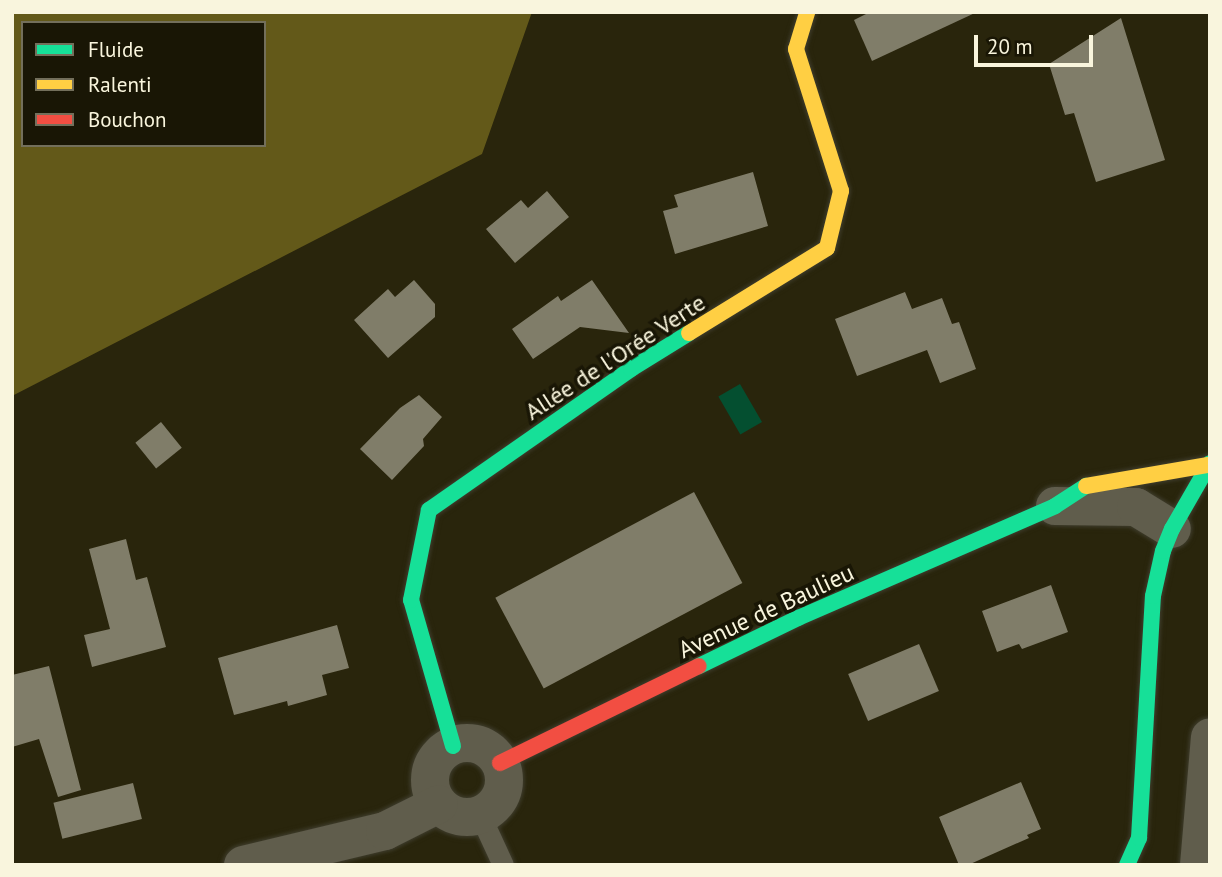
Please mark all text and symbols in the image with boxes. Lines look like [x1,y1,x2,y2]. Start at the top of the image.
legend [21,21,266,147]
scale bar [977,21,1096,65]
text: 20 m [987,33,1033,60]
text: Fluide [88,36,144,63]
text: Ralenti [88,71,152,98]
text: Bouchon [88,106,167,133]
street label: Allée de l'Orée Verte [519,288,711,426]
street label: Avenue de Baulieu [674,558,858,664]

